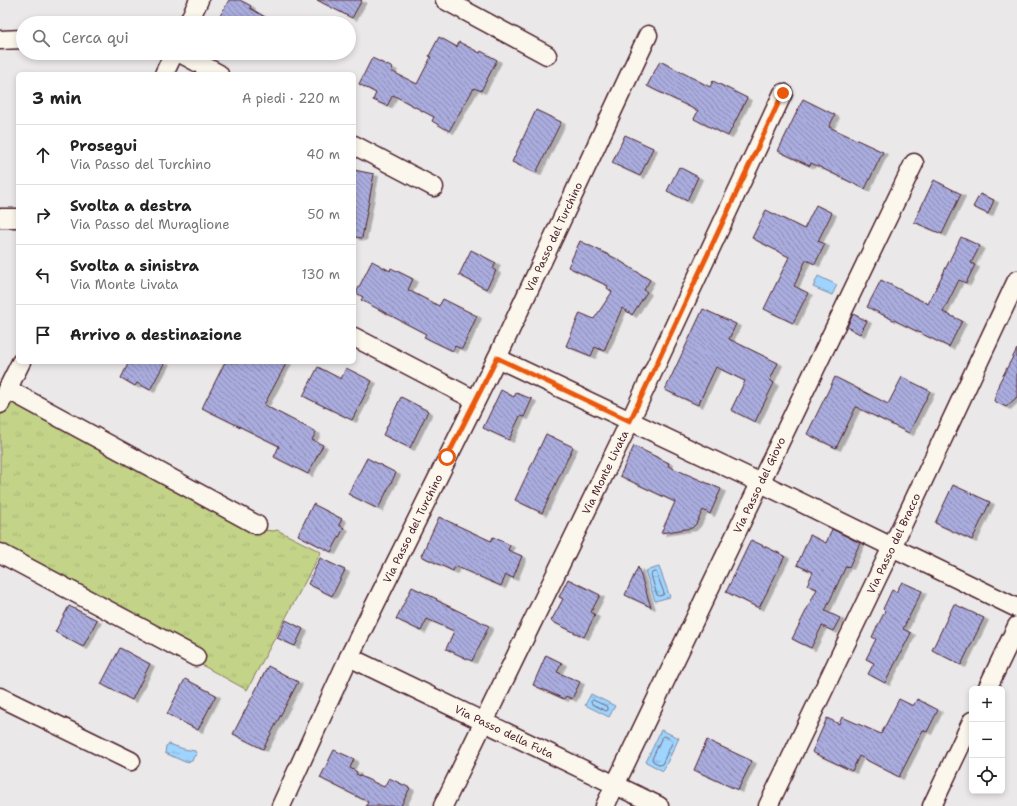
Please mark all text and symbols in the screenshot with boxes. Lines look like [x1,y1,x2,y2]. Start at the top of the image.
search box [16,16,356,60]
icon: search [30,27,52,49]
text: Cerca qui [62,28,129,48]
route end [774,84,792,102]
text: 3 min [32,87,82,109]
text: A piedi · 220 m [242,90,340,107]
text: Prosegui [70,136,137,156]
icon: ahead [32,144,54,166]
text: 40 m [306,146,340,163]
text: Via Passo del Turchino [70,156,211,173]
street label: Via Passo del Turchino [522,180,586,295]
text: Svolta a destra [70,196,192,216]
icon: right [32,204,54,226]
text: 50 m [307,206,340,223]
text: Via Passo del Muraglione [70,216,230,233]
text: Svolta a sinistra [70,256,199,276]
icon: left [32,264,54,286]
text: 130 m [302,266,340,283]
text: Via Monte Livata [70,276,178,293]
icon: arrive [32,324,54,346]
text: Arrivo a destinazione [70,325,242,345]
street label: Via Monte Livata [579,428,632,517]
street label: Via Passo del Giovo [730,435,789,536]
route start [438,448,456,466]
street label: Via Passo del Turchino [380,472,446,586]
street label: Via Passo del Bracco [864,491,924,596]
map controls [969,686,1005,794]
button: + [969,686,1005,722]
street label: Via Passo della Futa [452,702,556,762]
button: − [969,722,1005,758]
button: locate [969,758,1005,794]

